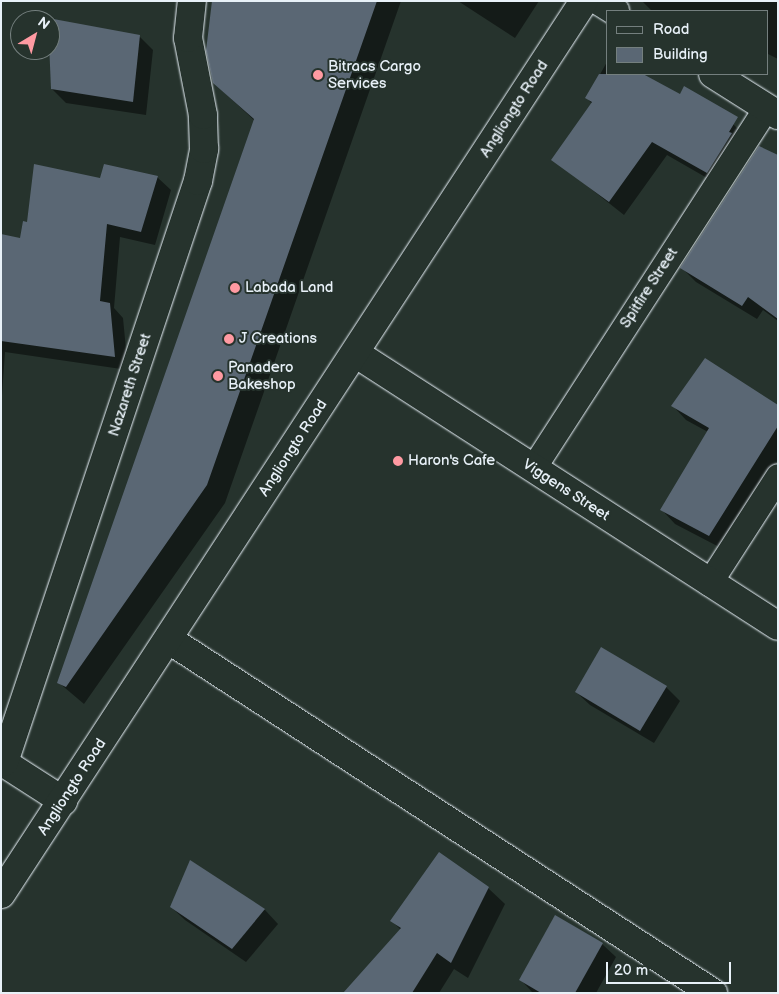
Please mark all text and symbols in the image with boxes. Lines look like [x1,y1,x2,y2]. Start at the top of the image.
north arrow [10,10,60,60]
legend [606,10,769,75]
text: N [34,13,53,33]
text: Road [653,20,689,39]
text: Building [653,45,708,64]
place label: Bitracs Cargo Services [328,57,421,92]
street label: Angliongto Road [476,57,552,161]
marker: Bitracs Cargo Services [312,69,324,81]
street label: Spitfire Street [616,244,682,332]
place label: Labada Land [245,279,333,297]
marker: Labada Land [229,282,241,294]
place label: J Creations [239,330,317,348]
street label: Nazareth Street [105,331,155,439]
marker: J Creations [223,333,235,345]
place label: Panadero Bakeshop [228,358,296,393]
marker: Panadero Bakeshop [212,370,224,382]
street label: Angliongto Road [255,396,331,500]
place label: Haron's Cafe [408,452,495,470]
marker: Haron's Cafe [392,455,404,467]
street label: Viggens Street [519,455,613,525]
street label: Angliongto Road [34,735,110,839]
scale bar [609,952,734,984]
text: 20 m [614,961,648,980]

